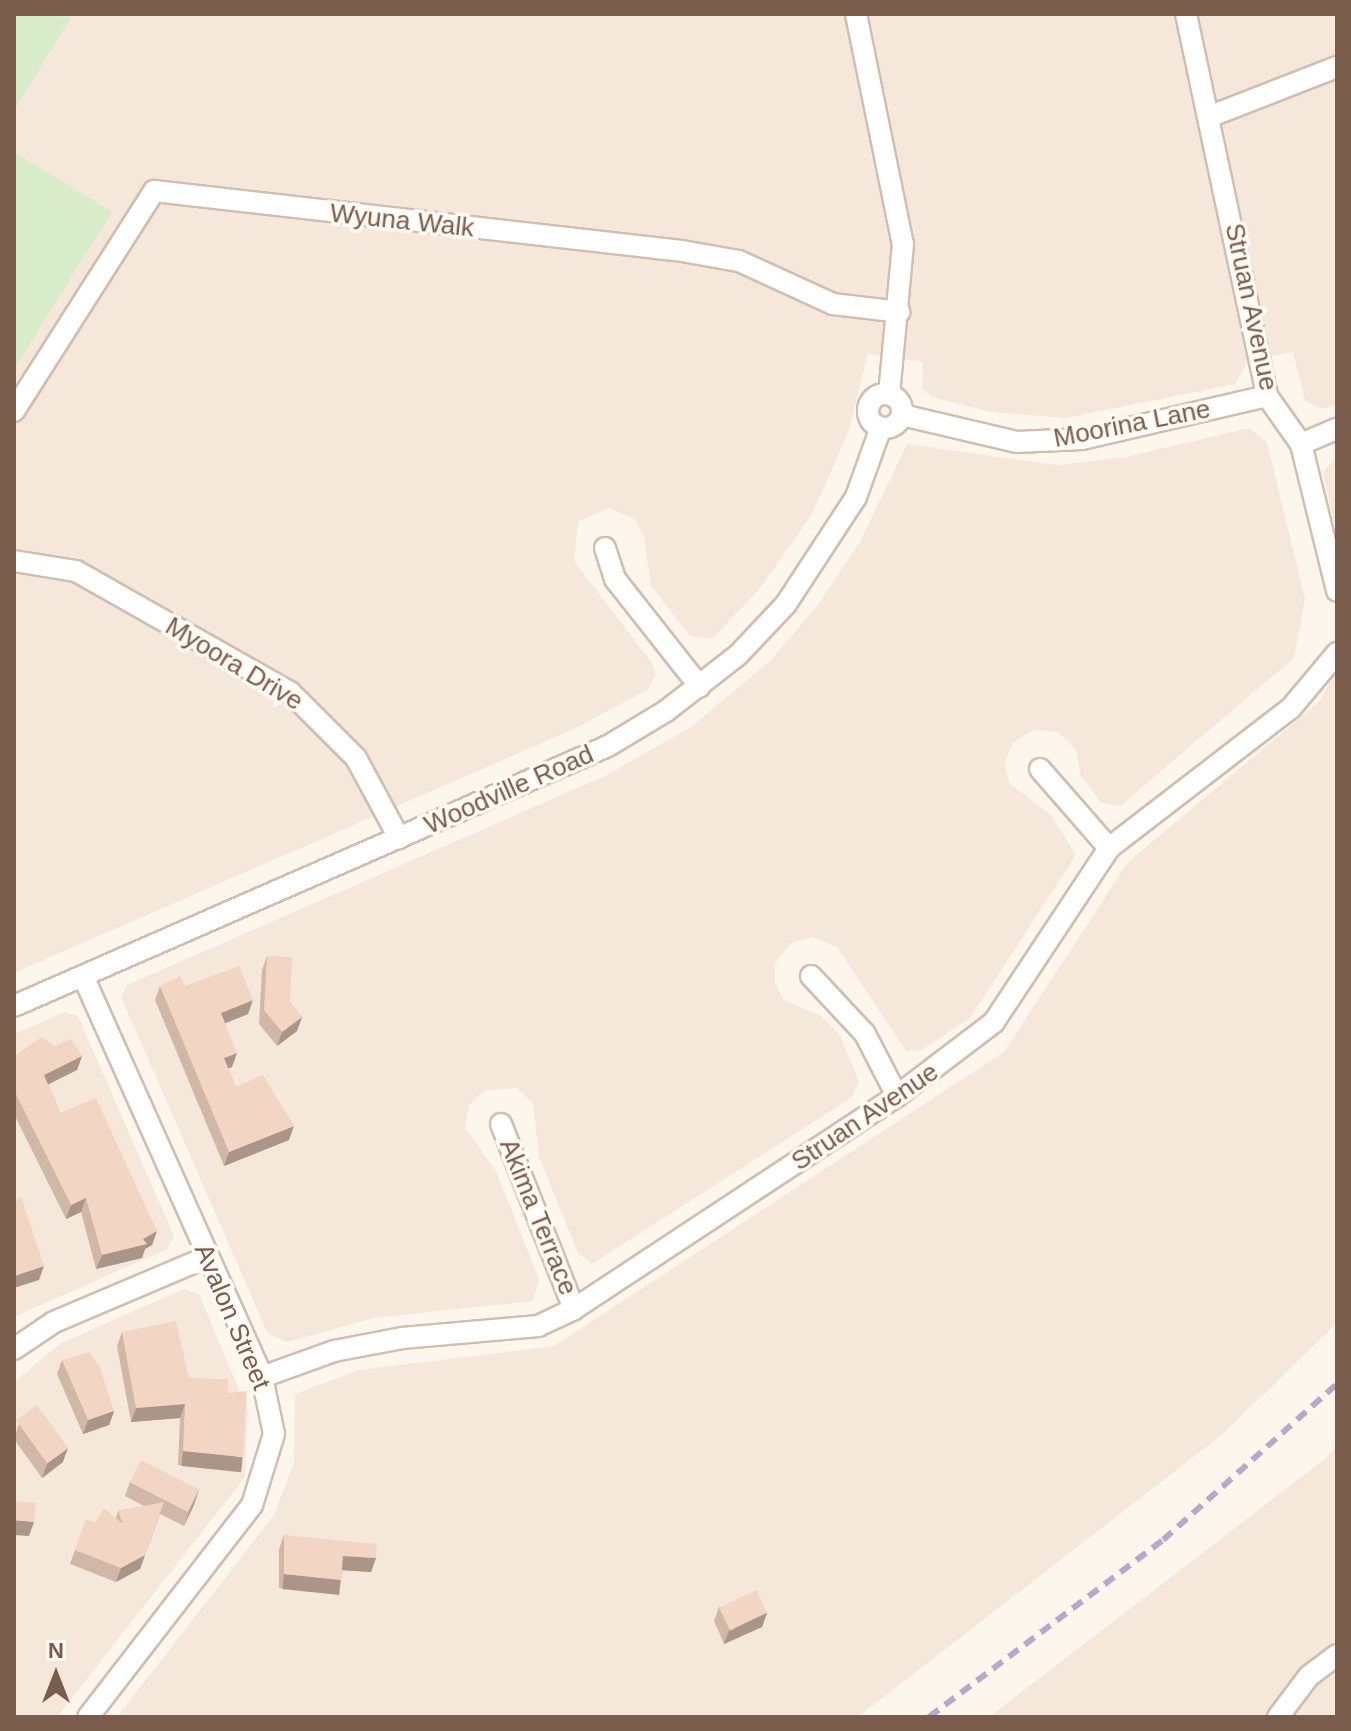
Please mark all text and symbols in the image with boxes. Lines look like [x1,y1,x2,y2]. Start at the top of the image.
street label: Wyuna Walk [328,198,476,244]
street label: Struan Avenue [1218,220,1284,394]
street label: Moorina Lane [1051,394,1213,454]
street label: Myoora Drive [160,611,308,717]
street label: Woodville Road [420,739,598,841]
street label: Struan Avenue [785,1056,945,1178]
street label: Akima Terrace [492,1134,584,1300]
street label: Avalon Street [187,1239,277,1395]
north arrow [16,1635,96,1715]
text: N [48,1638,64,1663]

